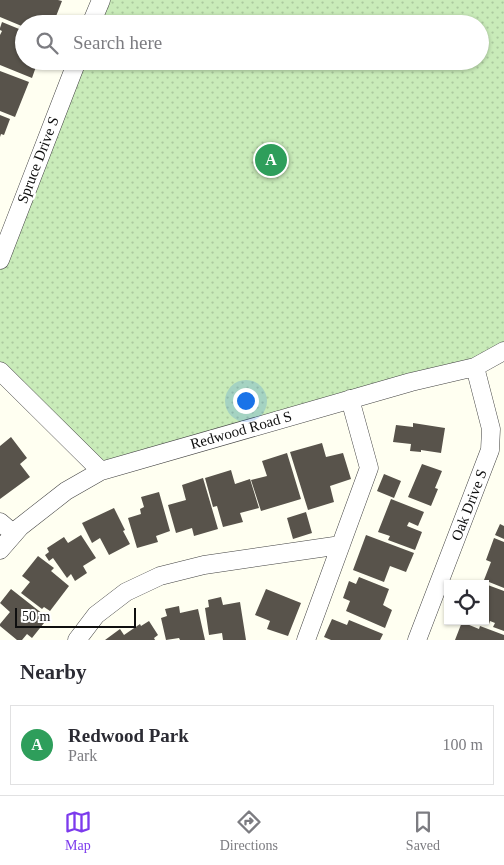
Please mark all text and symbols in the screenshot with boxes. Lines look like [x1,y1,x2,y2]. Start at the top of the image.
search box [15,15,489,70]
icon: search [33,29,61,57]
text: Search here [73,32,162,53]
street label: Spruce Drive S [14,114,62,206]
pin: A [255,141,287,179]
your location [233,388,259,414]
street label: Redwood Road S [188,408,294,452]
street label: Oak Drive S [448,467,490,543]
map controls [444,580,489,625]
button: locate [444,580,489,625]
scale bar [15,605,136,628]
text: 50 m [22,609,50,624]
text: Nearby [20,660,87,684]
text: Redwood Park [68,725,189,746]
text: A [31,736,43,753]
text: 100 m [443,736,483,753]
text: Park [68,747,97,764]
tab: Map [64,808,92,854]
tab: Directions [220,808,278,854]
tab: Saved [406,808,440,854]

